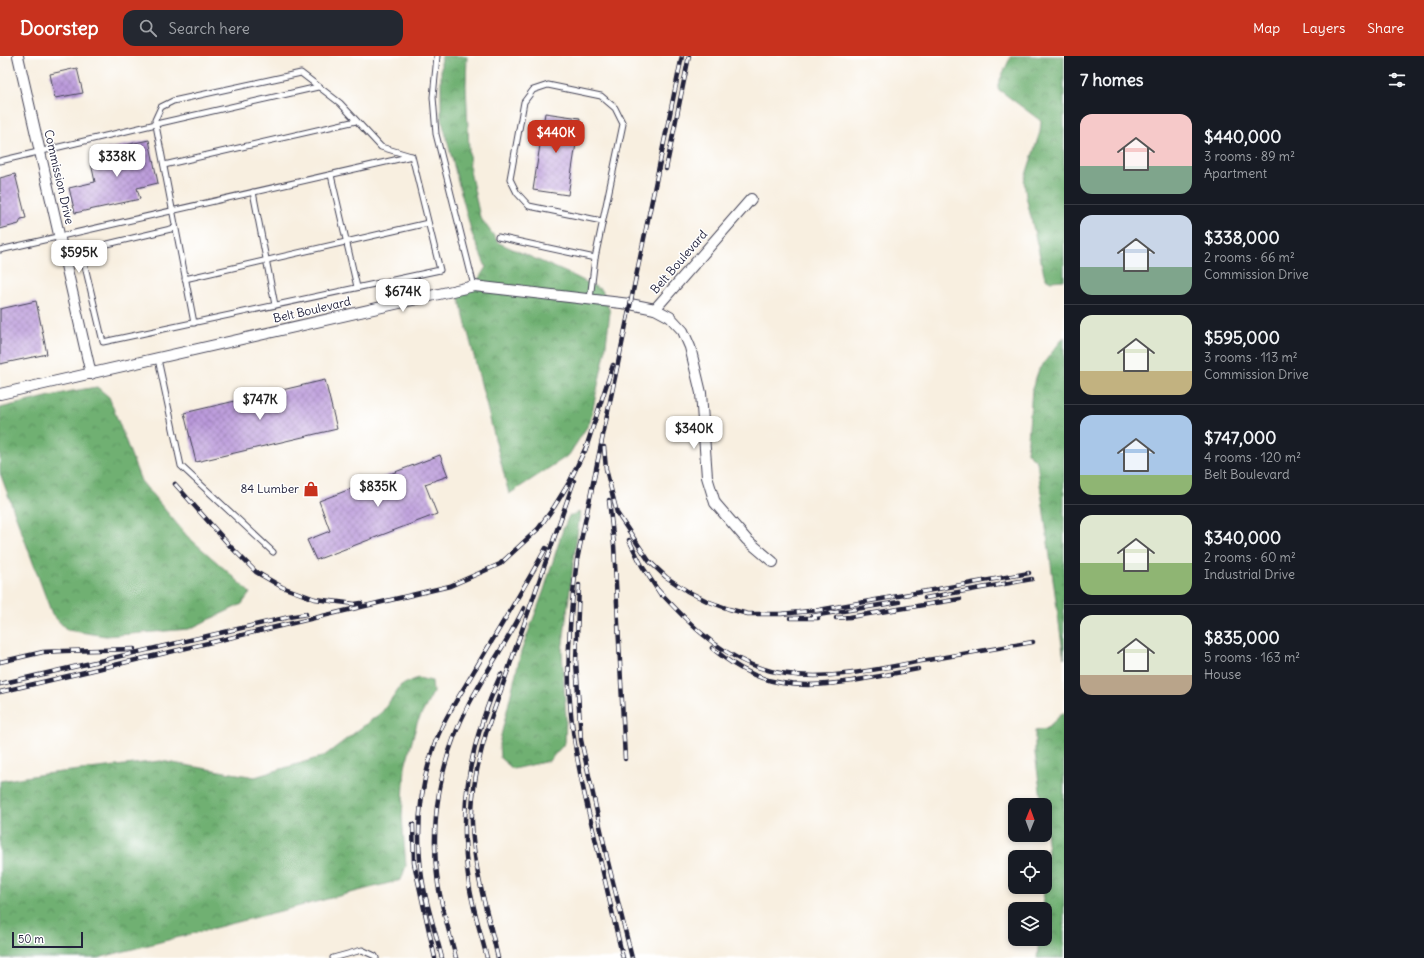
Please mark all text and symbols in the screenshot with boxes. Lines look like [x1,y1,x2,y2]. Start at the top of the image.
search box [123,10,403,46]
text: Doorstep [20,16,99,40]
icon: search [137,17,159,39]
text: Search here [169,19,250,38]
text: Map [1253,19,1280,37]
text: Layers [1302,19,1345,37]
text: Share [1367,19,1404,37]
text: 7 homes [1080,69,1144,91]
icon: filters [1386,69,1408,91]
pin: $440K [528,120,584,154]
text: $440K [537,124,575,141]
text: $440,000 [1204,126,1281,148]
street label: Commission Drive [41,128,78,226]
icon: home [1112,130,1160,178]
pin: $338K [89,144,145,178]
text: $338K [98,148,136,165]
text: 3 rooms · 89 m² [1204,148,1295,165]
text: Apartment [1204,165,1267,182]
street label: Belt Boulevard [647,227,710,296]
text: $338,000 [1204,227,1280,249]
icon: home [1112,231,1160,279]
pin: $595K [51,240,107,274]
text: $595K [60,244,98,261]
text: 2 rooms · 66 m² [1204,249,1295,266]
text: Commission Drive [1204,266,1309,283]
pin: $674K [375,279,431,313]
text: $674K [385,283,421,300]
street label: Belt Boulevard [272,293,352,326]
text: $595,000 [1204,327,1280,349]
icon: home [1112,331,1160,379]
text: 3 rooms · 113 m² [1204,349,1298,366]
text: Commission Drive [1204,366,1309,383]
pin: $747K [232,387,288,421]
text: $747K [242,391,278,408]
pin: $340K [666,416,722,450]
text: $340K [675,420,713,437]
text: $747,000 [1204,427,1277,449]
icon: home [1112,431,1160,479]
text: 4 rooms · 120 m² [1204,449,1301,466]
text: Belt Boulevard [1204,466,1290,483]
pin: $835K [350,474,406,508]
text: $835K [359,478,397,495]
shop icon: 84 Lumber [302,480,320,498]
place label: 84 Lumber [240,481,299,496]
text: $340,000 [1204,527,1281,549]
icon: home [1112,531,1160,579]
text: 2 rooms · 60 m² [1204,549,1296,566]
text: Industrial Drive [1204,566,1295,583]
text: $835,000 [1204,627,1280,649]
icon: home [1112,631,1160,679]
text: 5 rooms · 163 m² [1204,649,1300,666]
text: House [1204,666,1241,683]
north arrow [1008,798,1052,842]
map controls [1008,798,1052,946]
button: locate [1008,850,1052,894]
button: layers [1008,902,1052,946]
scale bar [12,930,83,949]
text: 50 m [18,932,44,946]

